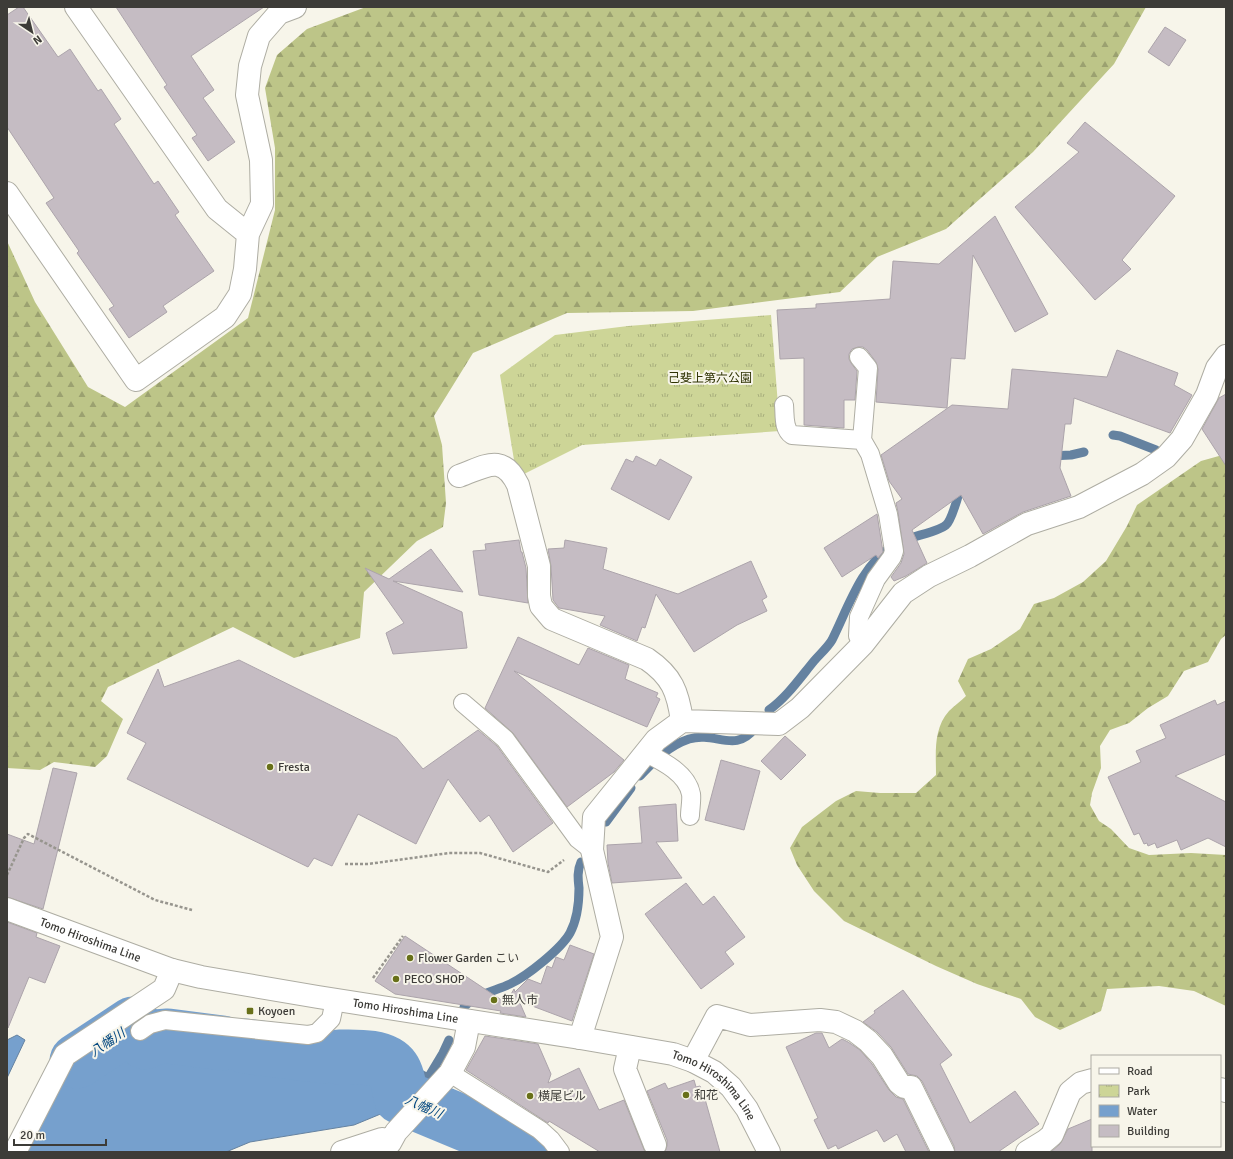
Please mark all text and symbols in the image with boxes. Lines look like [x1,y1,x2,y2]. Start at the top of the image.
north arrow [12,12,52,52]
text: N [31,32,44,47]
park label: 己斐上第六公園 [668,371,752,386]
place label: Fresta [278,760,310,775]
marker: Fresta [265,762,275,772]
street label: Tomo Hiroshima Line [38,915,143,966]
place label: Flower Garden こい [418,951,519,966]
marker: Flower Garden こい [405,953,415,963]
place label: PECO SHOP [404,972,465,987]
marker: PECO SHOP [391,974,401,984]
place label: 無人市 [502,993,538,1008]
marker: 無人市 [489,995,499,1005]
street label: Tomo Hiroshima Line [352,996,459,1027]
place label: Koyoen [258,1004,295,1019]
marker: Koyoen [245,1006,255,1016]
water label: 八幡川 [87,1024,130,1060]
street label: Tomo Hiroshima Line [670,1047,759,1123]
legend [1091,1055,1221,1147]
text: Road [1127,1064,1153,1079]
text: Park [1127,1084,1150,1099]
place label: 和花 [694,1088,718,1103]
place label: 横尾ビル [538,1089,586,1104]
marker: 和花 [681,1090,691,1100]
marker: 横尾ビル [525,1091,535,1101]
water label: 八幡川 [403,1092,446,1123]
text: Water [1127,1104,1158,1119]
scale bar [14,1121,106,1147]
text: Building [1127,1124,1170,1139]
text: 20 m [20,1128,45,1143]

